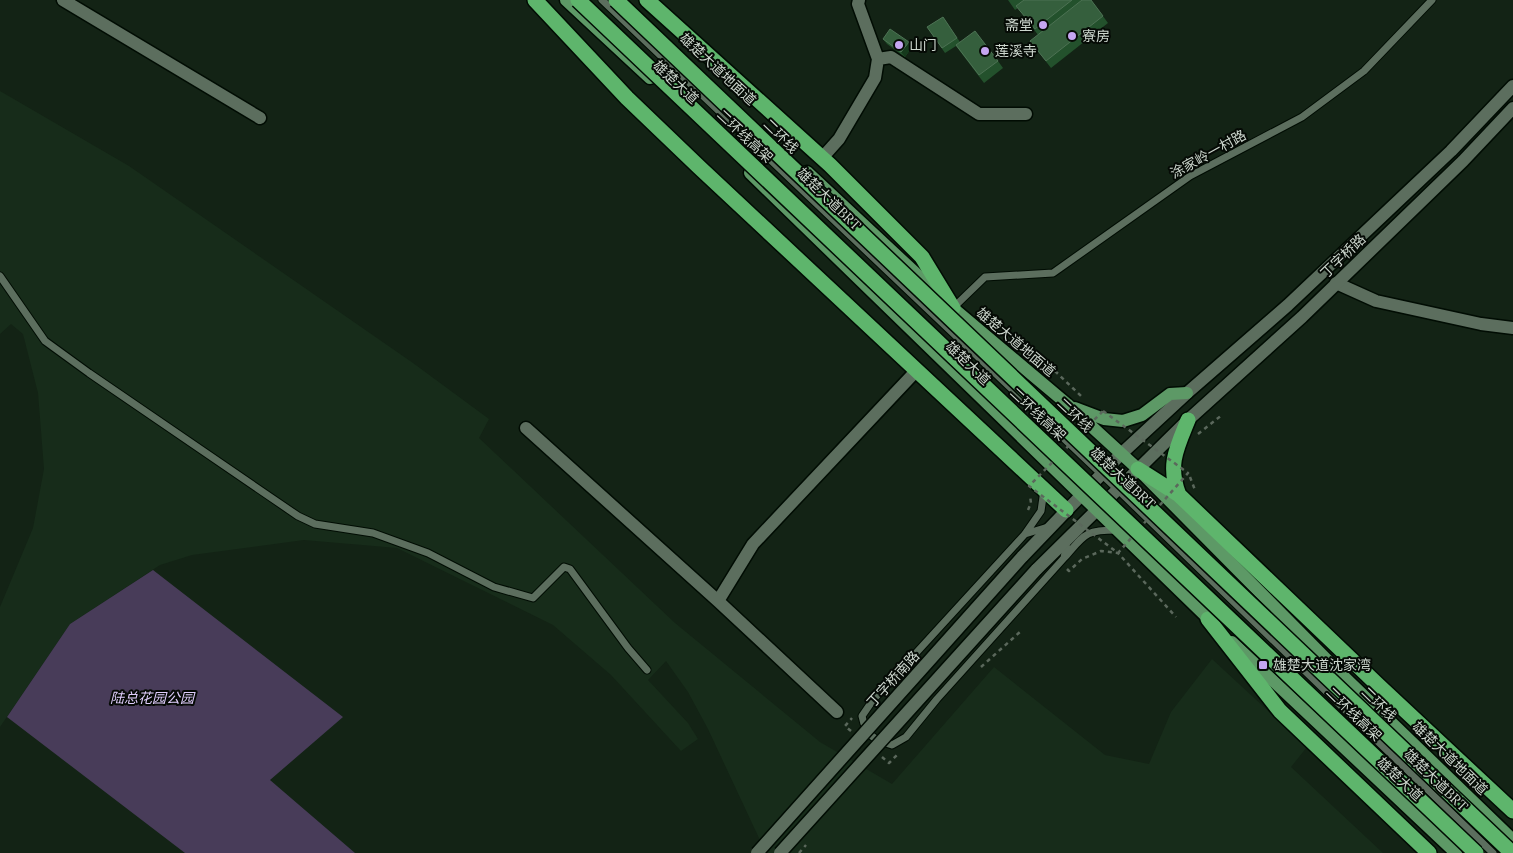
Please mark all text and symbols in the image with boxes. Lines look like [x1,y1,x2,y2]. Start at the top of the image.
place label: 斋堂 [1005,16,1033,34]
marker: 斋堂 [1037,19,1049,31]
place label: 寮房 [1082,27,1110,45]
street label: 雄楚大道地面道 [676,29,760,109]
marker: 寮房 [1066,30,1078,42]
place label: 山门 [909,36,937,54]
marker: 山门 [893,39,905,51]
place label: 莲溪寺 [995,42,1037,60]
marker: 莲溪寺 [979,45,991,57]
street label: 雄楚大道 [650,57,702,107]
street label: 二环线高架 [713,106,777,166]
street label: 二环线 [760,115,802,157]
street label: 涂家岭一村路 [1167,126,1249,182]
street label: 雄楚大道BRT [793,164,865,234]
street label: 丁字桥路 [1317,230,1369,282]
street label: 雄楚大道地面道 [973,304,1059,380]
street label: 雄楚大道 [942,337,994,389]
street label: 二环线高架 [1006,384,1070,444]
street label: 二环线 [1054,394,1096,436]
street label: 雄楚大道BRT [1087,443,1159,513]
street label: 丁字桥南路 [863,647,923,711]
place label: 雄楚大道沈家湾 [1273,656,1371,674]
marker: 雄楚大道沈家湾 [1257,659,1269,671]
street label: 二环线高架 [1323,683,1385,745]
street label: 二环线 [1358,683,1400,725]
park label: 陆总花园公园 [110,689,196,707]
street label: 雄楚大道地面道 [1409,717,1491,799]
street label: 雄楚大道BRT [1400,745,1472,815]
street label: 雄楚大道 [1373,753,1427,805]

